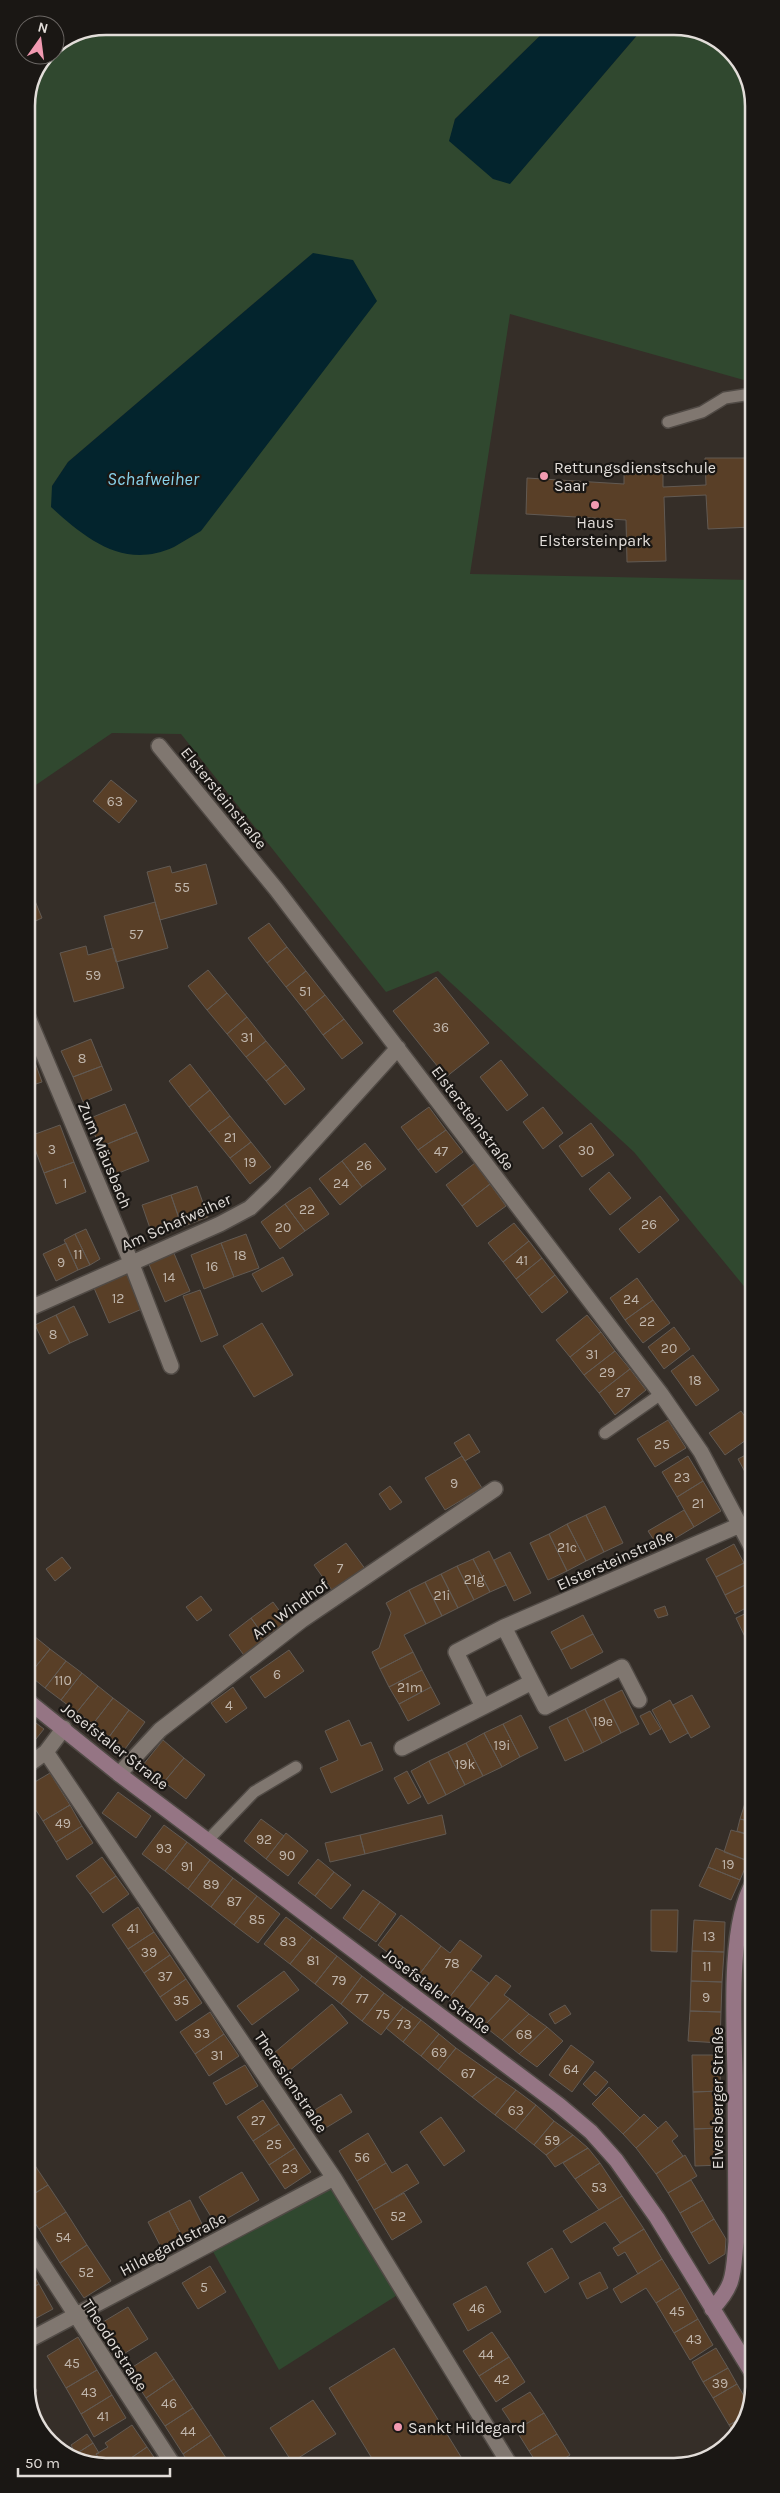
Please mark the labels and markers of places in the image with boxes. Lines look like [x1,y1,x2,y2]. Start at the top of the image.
place label: Rettungsdienstschule Saar [554,458,716,495]
marker: Rettungsdienstschule Saar [538,470,550,482]
marker: Haus Elstersteinpark [589,499,601,511]
place label: Haus Elstersteinpark [539,513,651,550]
place label: Sankt Hildegard [408,2418,526,2437]
marker: Sankt Hildegard [392,2421,404,2433]

